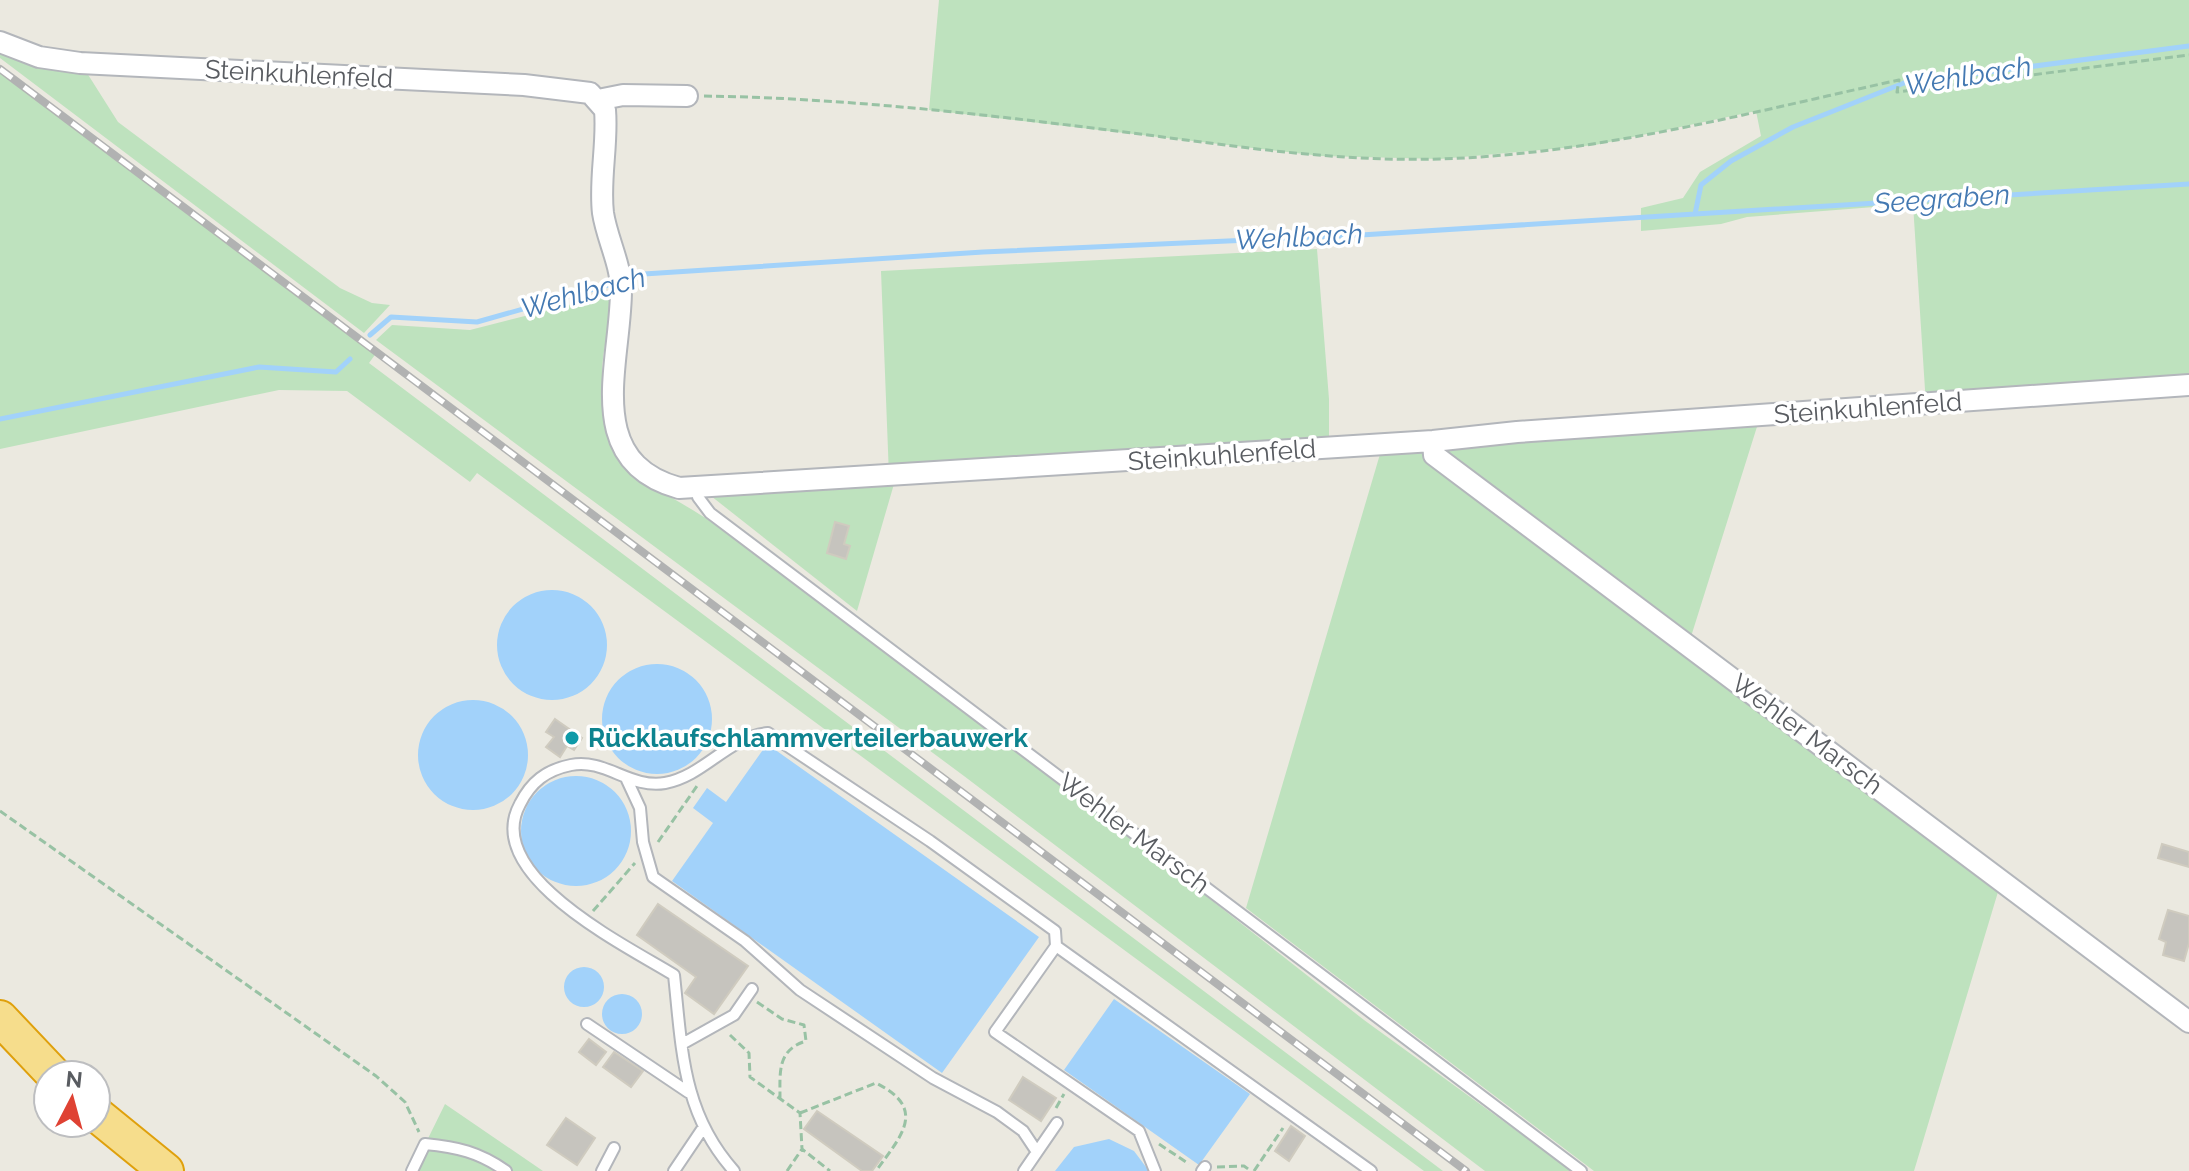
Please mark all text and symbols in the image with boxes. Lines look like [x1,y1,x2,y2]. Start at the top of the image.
water label: Wehlbach [1902,50,2034,102]
street label: Steinkuhlenfeld [204,54,394,94]
water label: Seegraben [1872,178,2011,220]
water label: Wehlbach [1234,217,1364,257]
water label: Wehlbach [517,260,649,326]
street label: Steinkuhlenfeld [1773,386,1963,430]
street label: Steinkuhlenfeld [1127,433,1317,477]
street label: Wehler Marsch [1726,667,1888,801]
place label: Rücklaufschlammverteilerbauwerk [588,723,1028,753]
marker: Rücklaufschlammverteilerbauwerk [563,729,581,747]
street label: Wehler Marsch [1053,766,1215,900]
north arrow [32,1059,112,1139]
text: N [64,1065,84,1093]

